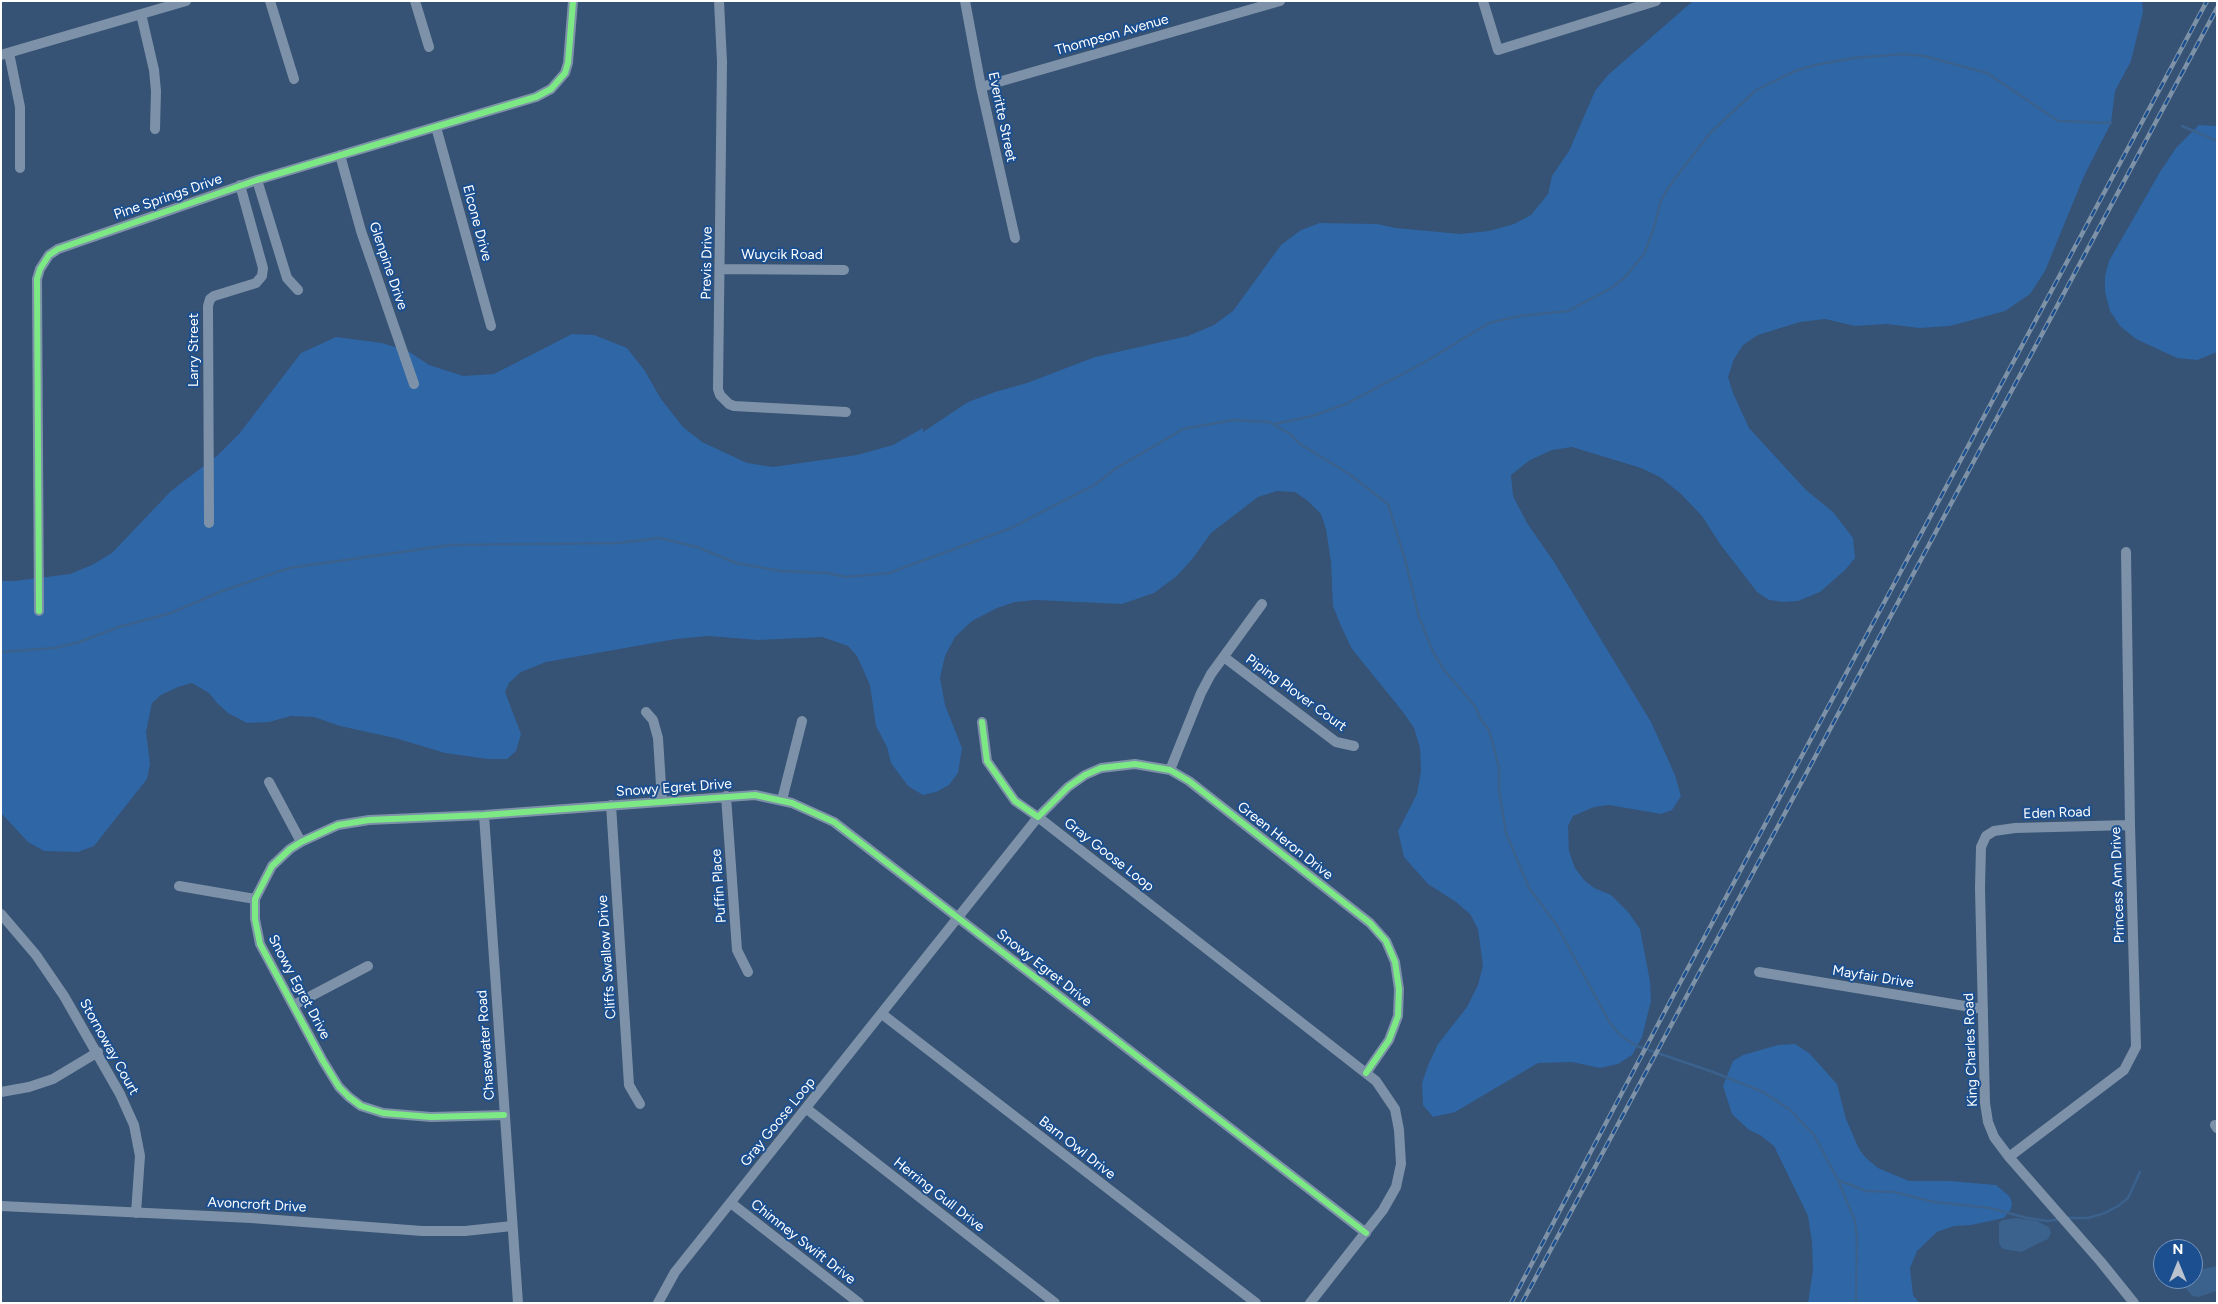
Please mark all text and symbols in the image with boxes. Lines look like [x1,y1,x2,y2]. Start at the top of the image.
street label: Thompson Avenue [1053,11,1171,59]
street label: Everitte Street [984,70,1020,164]
street label: Pine Springs Drive [112,171,224,223]
street label: Elcone Drive [459,183,495,263]
street label: Glenpine Drive [365,220,411,312]
street label: Previs Drive [698,226,716,300]
street label: Wuycik Road [741,247,823,263]
street label: Larry Street [186,313,202,387]
street label: Piping Plover Court [1242,651,1350,735]
street label: Snowy Egret Drive [615,776,733,800]
street label: Green Heron Drive [1234,798,1336,884]
street label: Eden Road [2023,803,2091,823]
street label: Gray Goose Loop [1061,815,1157,895]
street label: Princess Ann Drive [2108,826,2128,944]
street label: Puffin Place [708,848,730,924]
street label: Cliffs Swallow Drive [594,894,620,1020]
street label: Snowy Egret Drive [993,926,1095,1010]
street label: Snowy Egret Drive [264,932,334,1042]
street label: Mayfair Drive [1831,962,1915,992]
street label: Chasewater Road [474,989,498,1101]
street label: King Charles Road [1961,993,1981,1107]
street label: Stornoway Court [76,996,142,1098]
street label: Gray Goose Loop [737,1074,819,1170]
street label: Barn Owl Drive [1035,1113,1119,1183]
street label: Herring Gull Drive [890,1154,988,1236]
street label: Avoncroft Drive [207,1194,307,1216]
street label: Chimney Swift Drive [747,1196,859,1288]
north arrow [2153,1239,2203,1289]
text: N [2173,1241,2183,1258]

